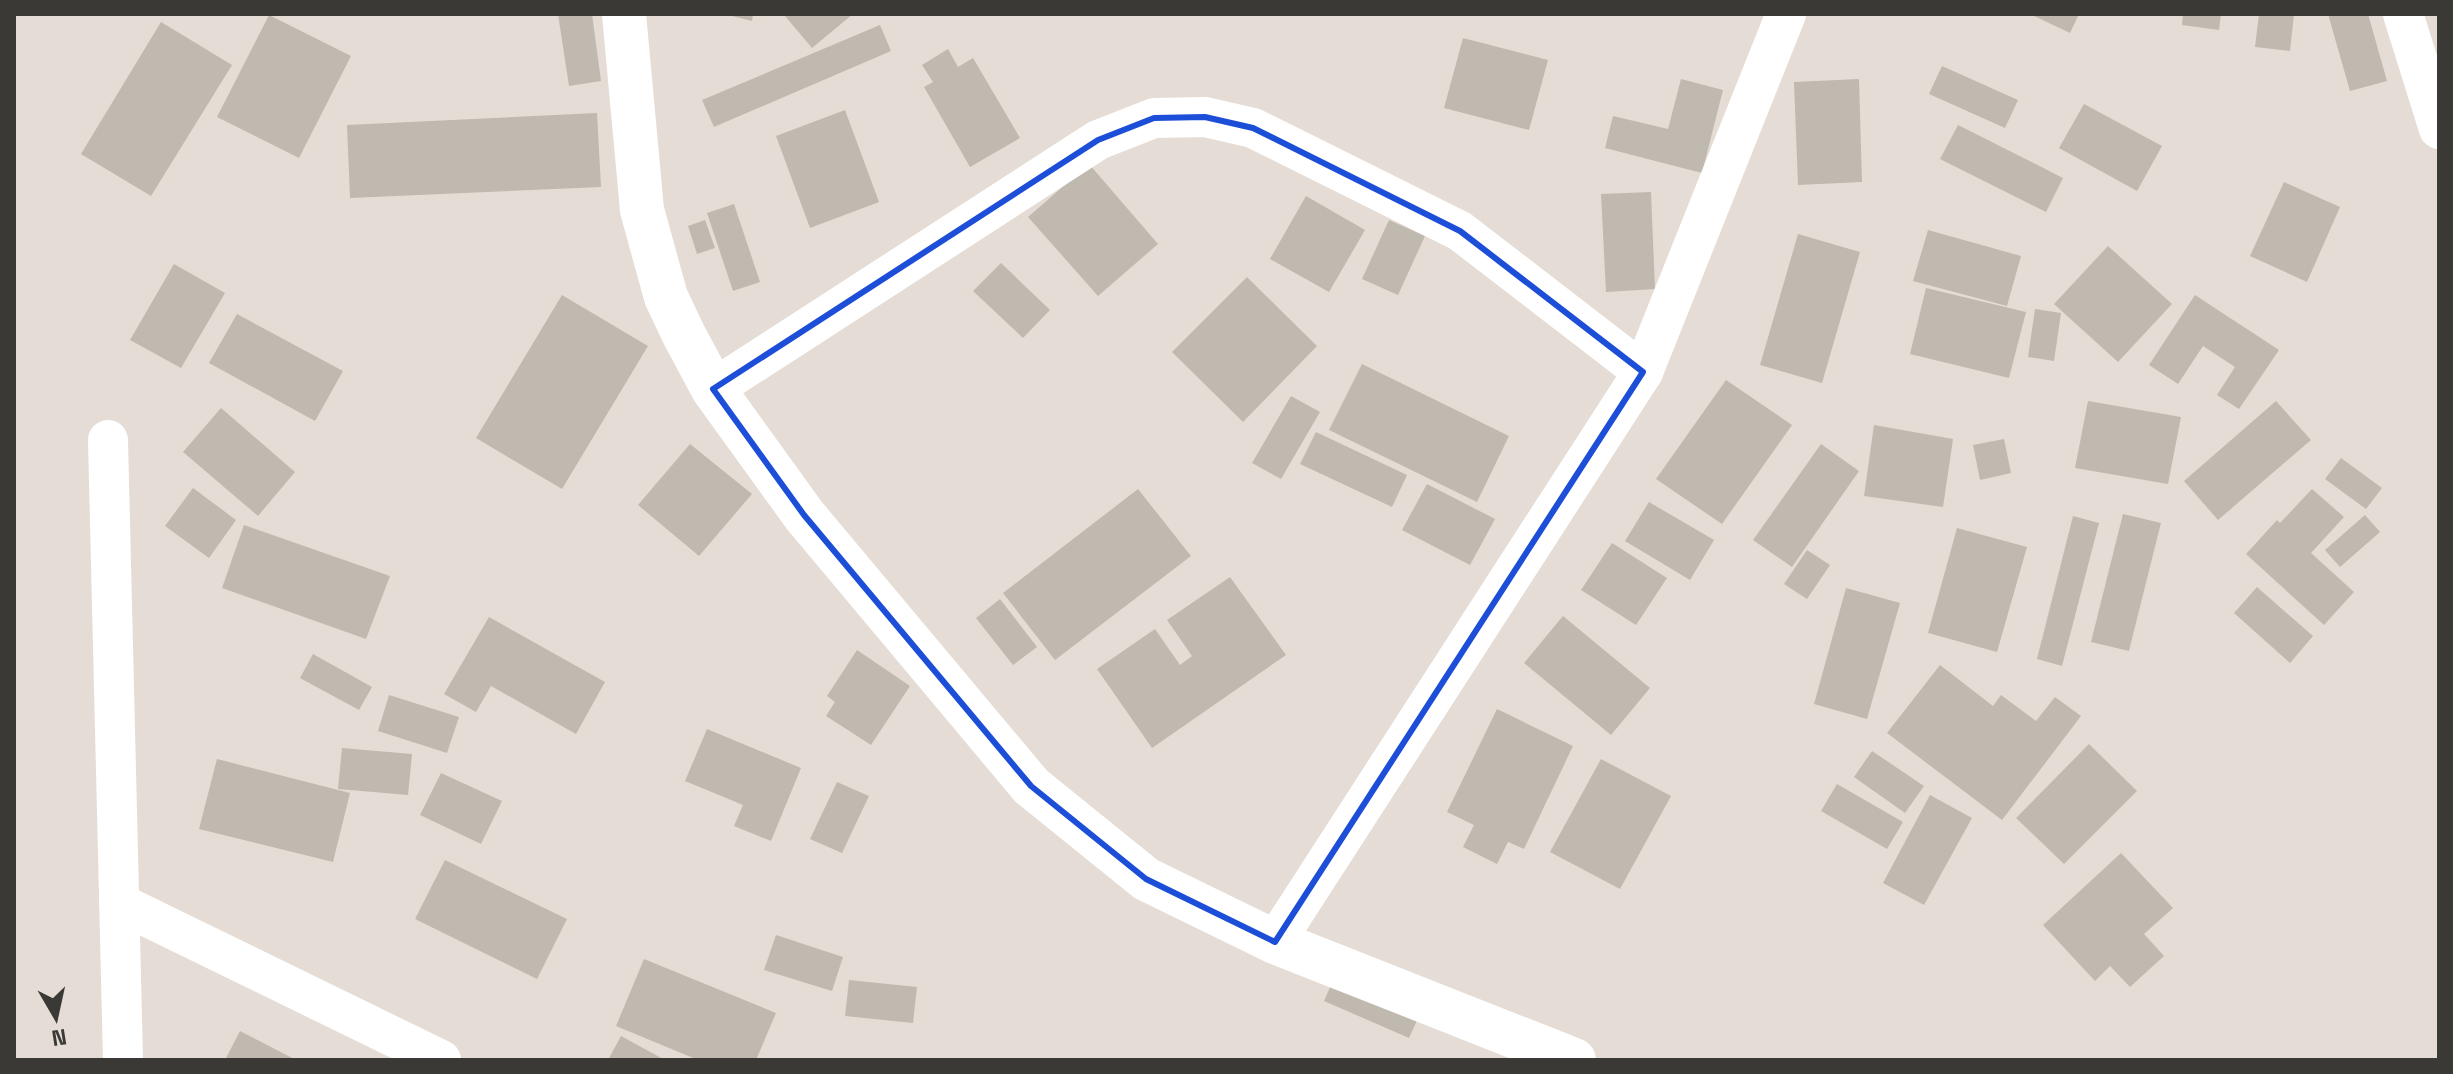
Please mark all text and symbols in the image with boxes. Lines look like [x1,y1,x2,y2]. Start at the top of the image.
north arrow [16,978,96,1058]
text: N [50,1023,69,1053]

